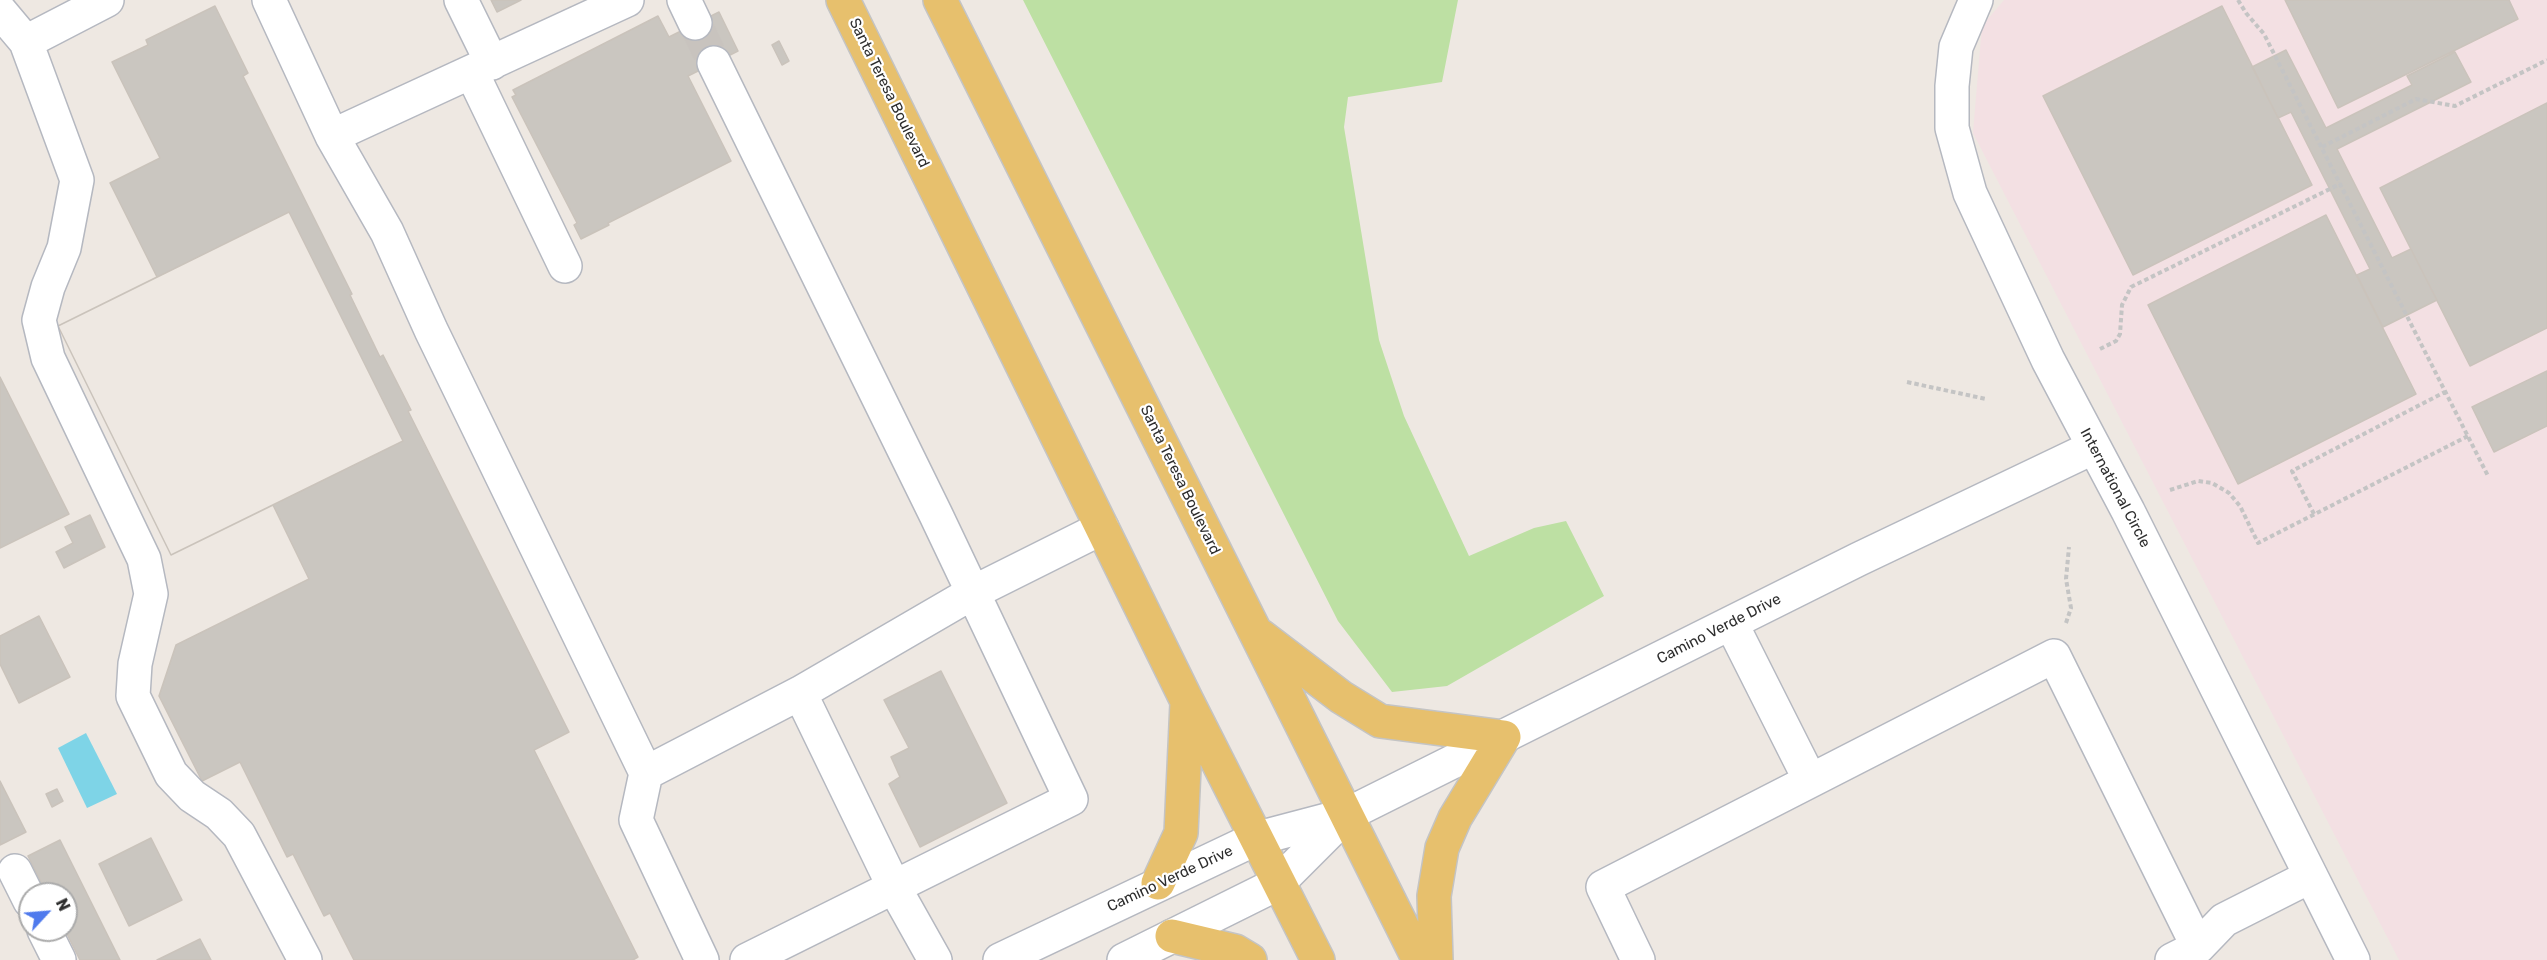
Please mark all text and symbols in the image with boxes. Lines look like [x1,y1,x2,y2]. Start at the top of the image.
street label: Santa Teresa Boulevard [845,15,933,171]
street label: Santa Teresa Boulevard [1136,402,1224,558]
street label: International Circle [2076,425,2154,551]
street label: Camino Verde Drive [1654,590,1784,668]
street label: Camino Verde Drive [1104,842,1236,916]
north arrow [18,882,78,942]
text: N [52,895,74,914]

